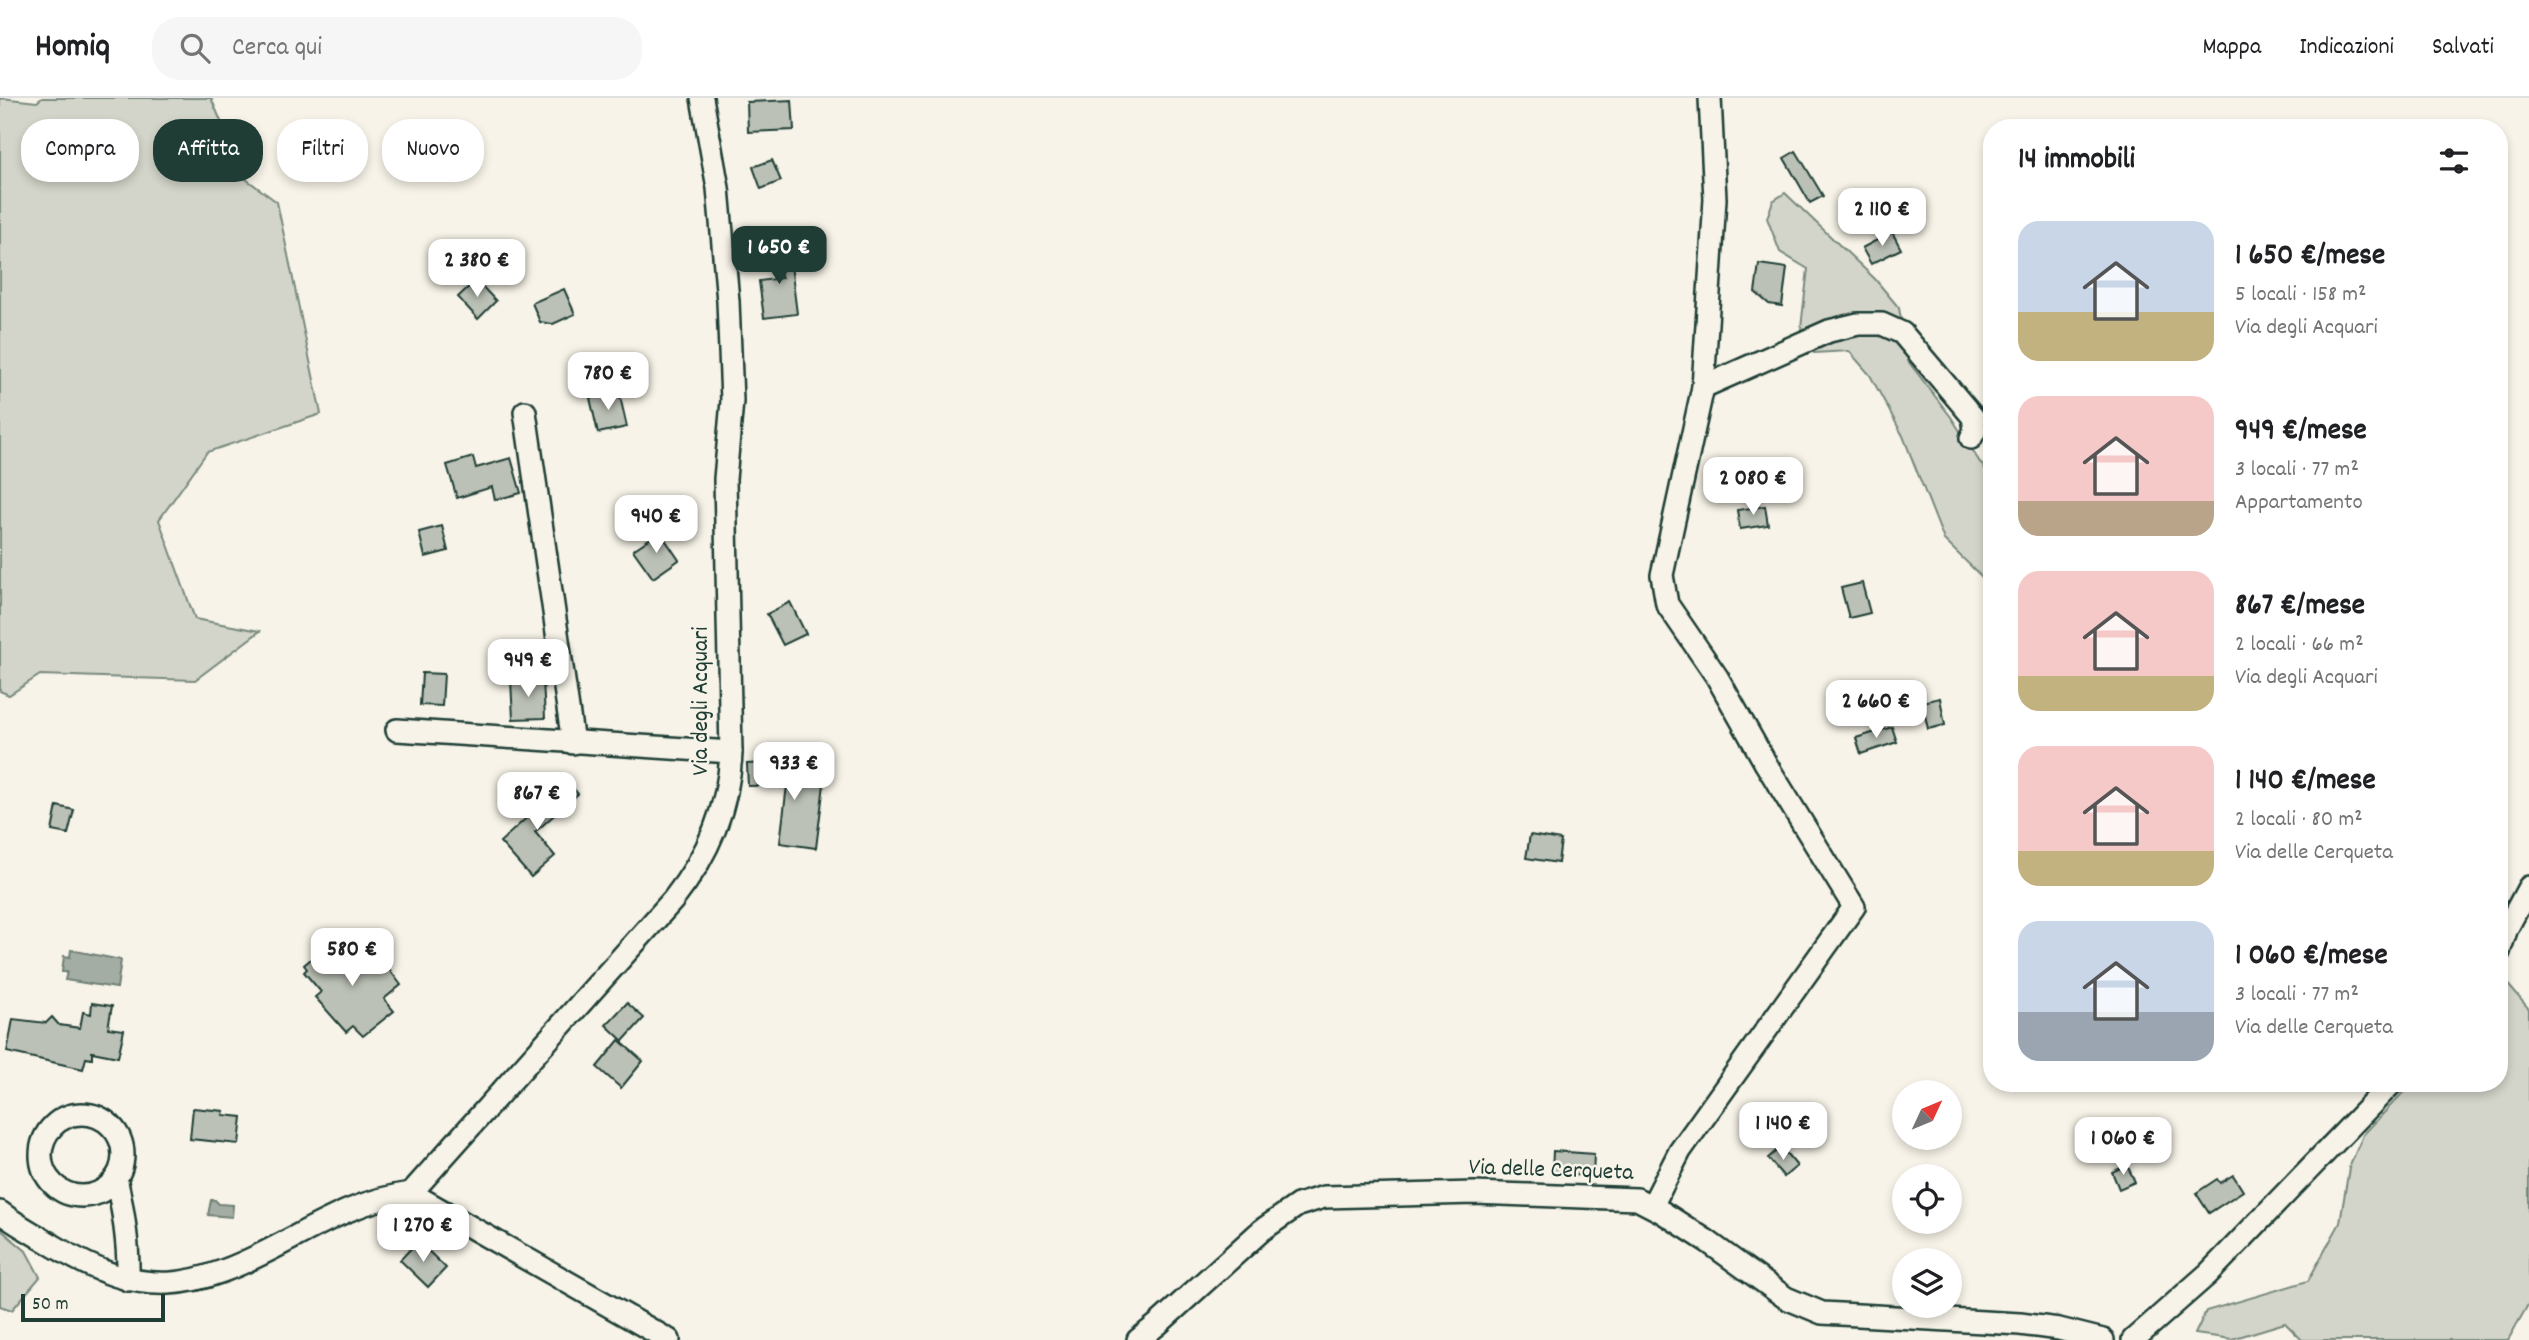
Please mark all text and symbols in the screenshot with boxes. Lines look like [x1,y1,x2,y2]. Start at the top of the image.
search box [152,17,642,80]
text: Homiq [35,25,110,72]
icon: search [176,29,214,67]
text: Cerca qui [232,30,322,67]
text: Mappa [2202,31,2261,65]
text: Indicazioni [2299,31,2394,65]
text: Salvati [2432,31,2494,65]
chip: Compra [21,119,139,182]
chip: Affitta [153,119,263,182]
chip: Filtri [277,119,368,182]
chip: Nuovo [382,119,484,182]
text: 14 immobili [2018,140,2135,183]
icon: filters [2435,142,2473,180]
pin: 2 110 € [1817,188,1947,248]
text: 2 110 € [1854,194,1910,227]
pin: 1 650 € [714,226,844,286]
text: 1 650 € [748,232,810,265]
text: 1 650 €/mese [2235,236,2385,279]
pin: 2 380 € [412,240,542,299]
text: 2 380 € [444,245,510,278]
icon: home [2074,249,2158,333]
text: 5 locali · 158 m² [2235,279,2367,312]
text: Via degli Acquari [2235,312,2378,345]
pin: 780 € [559,352,657,412]
text: 780 € [584,358,632,391]
text: 949 €/mese [2235,411,2367,454]
icon: home [2074,424,2158,508]
text: 3 locali · 77 m² [2235,454,2359,487]
pin: 2 080 € [1688,458,1818,517]
text: 2 080 € [1719,463,1787,496]
text: Appartamento [2235,487,2363,520]
pin: 940 € [607,496,705,555]
text: 940 € [631,501,681,534]
text: 867 €/mese [2235,586,2365,629]
icon: home [2074,599,2158,683]
street label: Via degli Acquari [685,627,719,775]
text: 2 locali · 66 m² [2235,629,2364,662]
pin: 949 € [479,640,577,699]
text: 949 € [504,645,552,678]
text: Via degli Acquari [2235,662,2378,695]
pin: 2 660 € [1811,680,1941,740]
text: 2 660 € [1842,686,1910,719]
pin: 933 € [745,742,843,802]
text: 933 € [769,748,819,781]
text: 1 140 €/mese [2235,761,2376,804]
pin: 867 € [488,772,586,832]
icon: home [2074,774,2158,858]
text: 867 € [513,778,561,811]
text: 2 locali · 80 m² [2235,804,2363,837]
text: Via delle Cerqueta [2235,837,2393,870]
pin: 580 € [303,928,401,988]
text: 580 € [327,934,377,967]
text: 1 060 €/mese [2235,936,2388,979]
icon: home [2074,949,2158,1033]
text: 3 locali · 77 m² [2235,979,2359,1012]
text: Via delle Cerqueta [2235,1012,2393,1045]
north arrow [1892,1080,1962,1150]
map controls [1892,1080,1962,1318]
pin: 1 140 € [1718,1102,1848,1162]
text: 1 140 € [1755,1108,1811,1141]
pin: 1 060 € [2058,1118,2188,1177]
text: 1 060 € [2091,1123,2155,1156]
street label: Via delle Cerqueta [1468,1151,1635,1191]
button: locate [1892,1164,1962,1234]
pin: 1 270 € [358,1204,488,1264]
text: 1 270 € [393,1210,453,1243]
button: layers [1892,1248,1962,1318]
scale bar [21,1291,164,1323]
text: 50 m [32,1292,69,1319]

